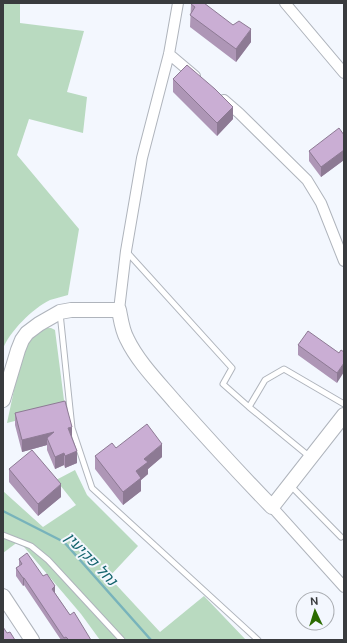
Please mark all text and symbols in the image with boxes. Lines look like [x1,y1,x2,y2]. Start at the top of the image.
water label: נחל פקיעין [60,528,123,591]
north arrow [295,591,335,631]
text: N [310,594,319,608]

